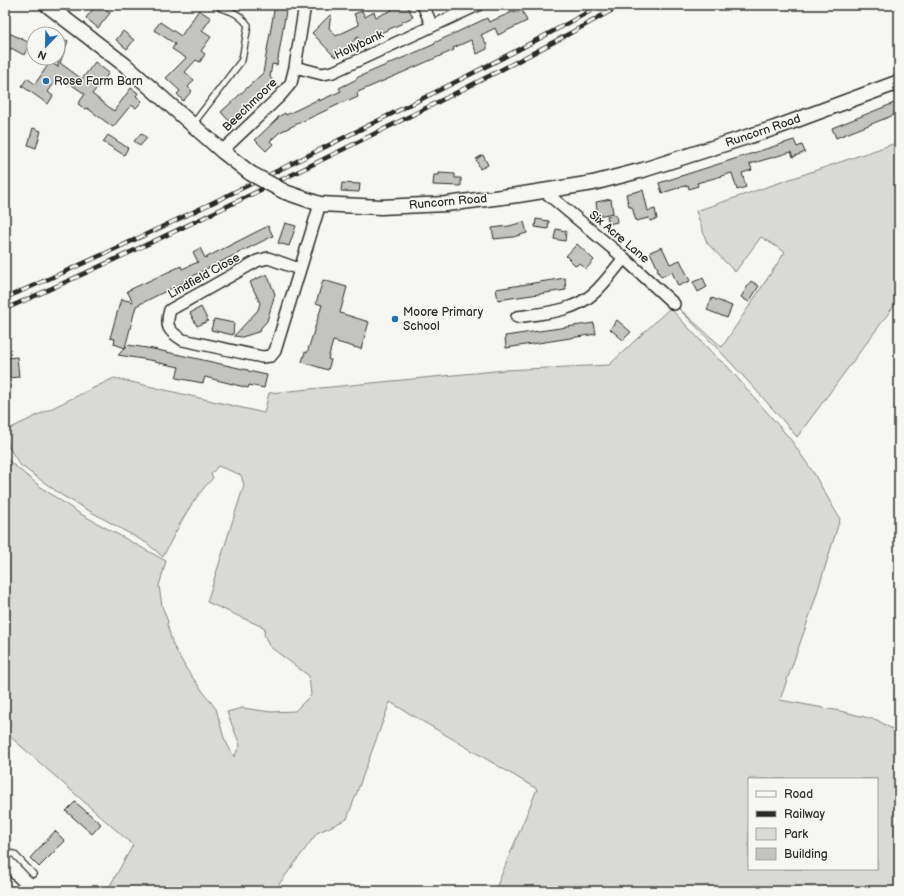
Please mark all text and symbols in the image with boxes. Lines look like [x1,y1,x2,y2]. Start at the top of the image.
north arrow [26,26,66,66]
street label: Hollybank [332,27,386,63]
text: N [36,47,49,62]
place label: Rose Farm Barn [54,74,143,89]
street label: Beechmoore [220,75,280,135]
marker: Rose Farm Barn [41,76,51,86]
street label: Runcorn Road [723,111,803,151]
street label: Runcorn Road [408,191,488,213]
street label: Six Acre Lane [586,207,652,267]
street label: Lindfield Close [165,250,243,302]
place label: Moore Primary School [403,305,484,334]
marker: Moore Primary School [390,314,400,324]
legend [748,778,878,870]
text: Road [784,787,813,802]
text: Railway [784,807,826,822]
text: Park [784,827,808,842]
text: Building [784,847,828,862]

